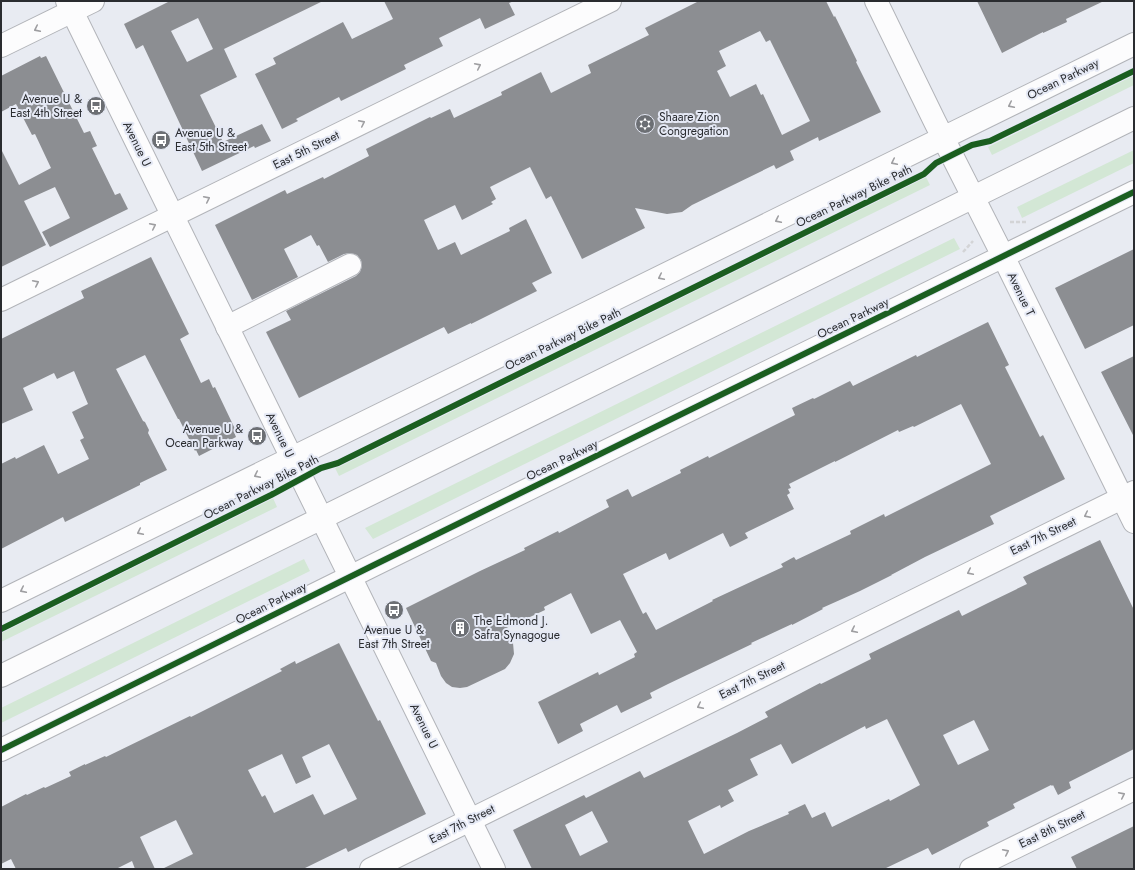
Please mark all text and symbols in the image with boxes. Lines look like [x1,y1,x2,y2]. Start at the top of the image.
one-way arrow [33,24,41,32]
street label: Ocean Parkway [1024,54,1103,104]
one-way arrow [474,63,482,71]
place label: Avenue U & East 4th Street [10,90,82,122]
bus stop icon: Avenue U & East 4th Street [85,95,107,117]
one-way arrow [1008,100,1015,108]
place label: Shaare Zion Congregation [659,108,729,140]
synagogue icon: Shaare Zion Congregation [634,113,656,135]
street label: Avenue U [118,118,156,170]
one-way arrow [357,120,365,128]
place label: Avenue U & East 5th Street [175,124,247,156]
street label: East 5th Street [270,126,342,174]
bus stop icon: Avenue U & East 5th Street [150,129,172,151]
one-way arrow [891,157,899,165]
street label: Ocean Parkway Bike Path [793,160,915,232]
one-way arrow [203,196,211,204]
one-way arrow [775,215,782,223]
one-way arrow [148,223,156,230]
street label: Avenue T [1003,269,1039,319]
one-way arrow [658,272,665,280]
one-way arrow [32,280,39,288]
street label: Ocean Parkway [814,293,893,343]
street label: Ocean Parkway Bike Path [502,303,624,375]
street label: Avenue U [261,409,299,461]
place label: Avenue U & Ocean Parkway [165,420,244,452]
bus stop icon: Avenue U & Ocean Parkway [246,425,268,447]
street label: Ocean Parkway [523,435,602,485]
street label: Ocean Parkway Bike Path [200,450,322,524]
one-way arrow [253,470,261,478]
one-way arrow [1084,510,1091,518]
street label: East 7th Street [1007,512,1079,560]
one-way arrow [137,528,144,535]
one-way arrow [967,567,975,575]
street label: Ocean Parkway [232,577,310,629]
one-way arrow [20,585,28,593]
bus stop icon: Avenue U & East 7th Street [383,599,405,621]
place label: The Edmond J. Safra Synagogue [474,612,560,644]
building icon: The Edmond J. Safra Synagogue [449,617,471,639]
place label: Avenue U & East 7th Street [358,621,430,653]
one-way arrow [850,625,858,633]
street label: East 7th Street [716,656,788,704]
street label: Avenue U [405,700,443,752]
one-way arrow [696,701,704,709]
one-way arrow [1118,792,1126,800]
street label: East 7th Street [426,800,498,848]
street label: East 8th Street [1016,805,1088,853]
one-way arrow [1001,849,1009,857]

